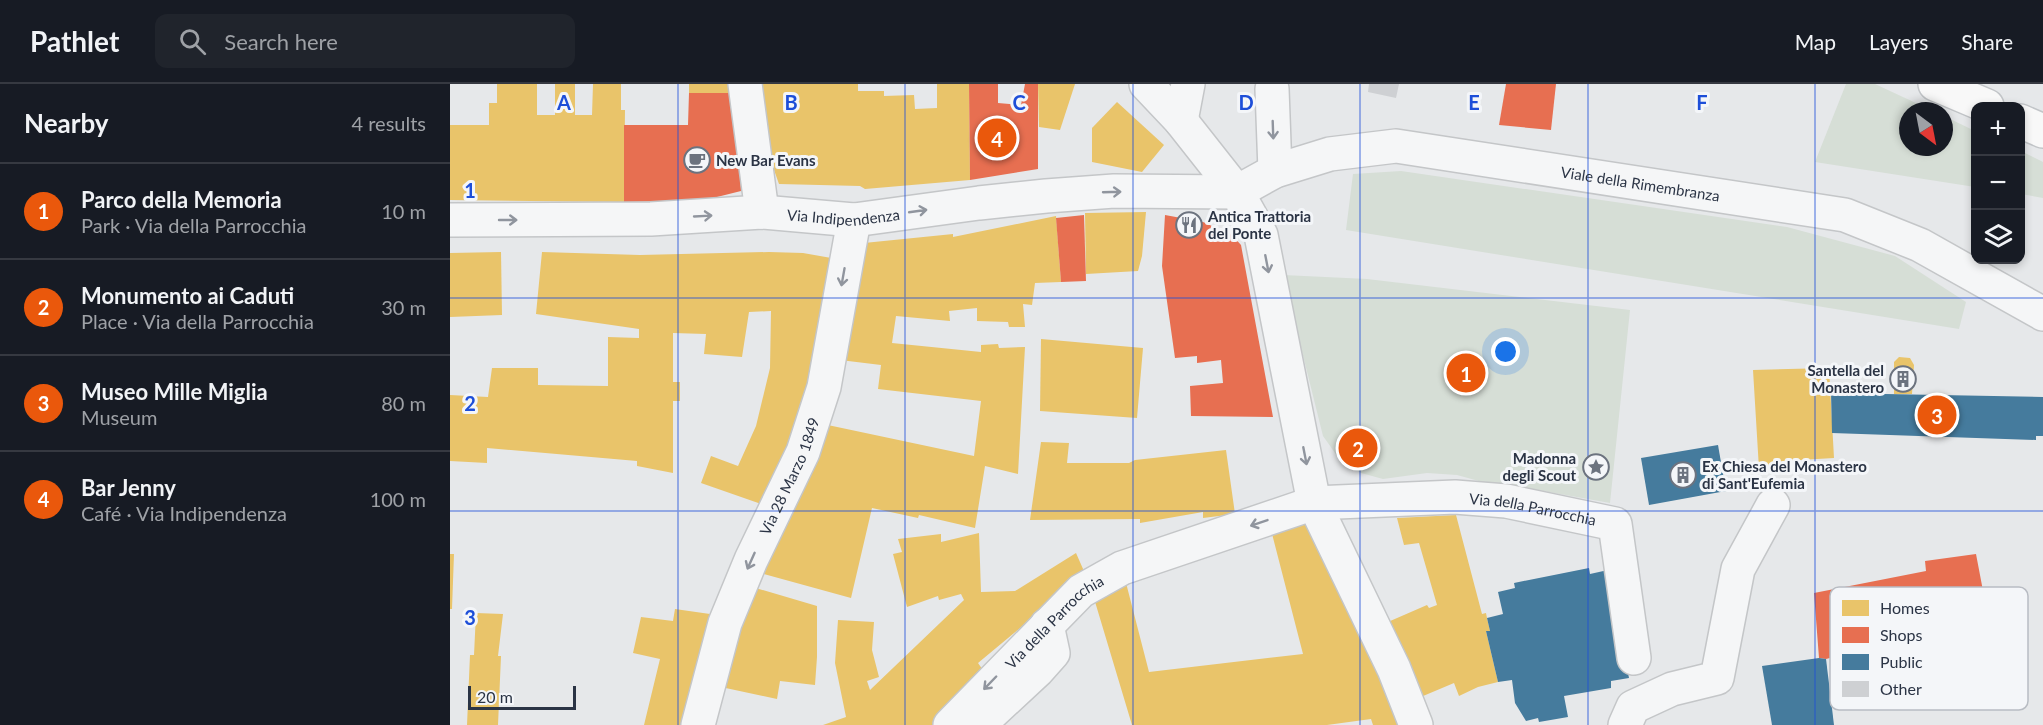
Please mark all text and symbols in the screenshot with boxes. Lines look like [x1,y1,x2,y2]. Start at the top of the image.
search box [155,14,575,68]
text: Pathlet [30,24,119,58]
icon: search [176,25,209,58]
text: Search here [224,28,338,55]
text: Map [1795,29,1836,54]
text: Layers [1869,29,1928,54]
text: Share [1961,29,2013,54]
text: A [556,90,571,114]
text: B [784,90,798,114]
text: C [1012,90,1026,114]
text: D [1238,90,1254,114]
text: E [1468,90,1480,114]
text: F [1696,90,1708,114]
north arrow [1899,102,1953,156]
map controls [1971,102,2025,264]
button: + [1971,102,2025,156]
text: Nearby [24,107,109,139]
text: 4 results [351,111,426,135]
pin: 4 [978,116,1016,160]
one-way arrow [1268,120,1279,140]
cafe icon: New Bar Evans [682,145,712,175]
place label: New Bar Evans [716,151,816,169]
button: − [1971,156,2025,210]
street label: Viale della Rimembranza [1560,162,1721,205]
text: 1 [464,178,476,202]
text: Parco della Memoria [81,186,282,213]
one-way arrow [1102,186,1122,197]
text: 1 [38,199,49,223]
text: 10 m [381,199,426,223]
street label: Via Indipendenza [786,205,901,229]
one-way arrow [908,205,928,216]
place label: Antica Trattoria del Ponte [1207,207,1311,242]
one-way arrow [693,210,713,221]
restaurant icon: Antica Trattoria del Ponte [1174,210,1204,240]
button: layers [1971,210,2025,264]
text: Park · Via della Parrocchia [81,213,306,237]
one-way arrow [498,214,518,226]
one-way arrow [1262,254,1273,274]
one-way arrow [838,267,849,287]
text: Monumento ai Caduti [81,282,294,309]
text: 2 [38,295,49,319]
text: 30 m [381,295,426,319]
text: Place · Via della Parrocchia [81,309,314,333]
your location [1491,337,1520,366]
pin: 1 [1446,350,1486,396]
place label: Santella del Monastero [1807,361,1884,396]
building icon: Santella del Monastero [1888,364,1918,394]
text: Museo Mille Miglia [81,378,268,405]
text: 3 [38,391,49,415]
text: 80 m [381,391,426,415]
text: 2 [464,391,476,415]
pin: 3 [1918,392,1956,438]
text: Museum [81,405,157,429]
street label: Via 28 Marzo 1849 [755,415,823,538]
pin: 2 [1338,426,1378,470]
one-way arrow [1300,445,1311,465]
place label: Madonna degli Scout [1502,449,1576,484]
place icon: Madonna degli Scout [1581,452,1611,482]
place label: Ex Chiesa del Monastero di Sant'Eufemia [1702,457,1867,492]
building icon: Ex Chiesa del Monastero di Sant'Eufemia [1668,460,1698,490]
text: Bar Jenny [81,474,176,501]
text: 4 [38,487,49,511]
text: 100 m [370,487,426,511]
street label: Via della Parrocchia [1469,489,1598,529]
text: Café · Via Indipendenza [81,501,287,525]
one-way arrow [1250,518,1269,529]
one-way arrow [745,551,756,569]
street label: Via della Parrocchia [1001,571,1106,672]
legend [1830,587,2028,710]
text: Homes [1880,598,1930,617]
text: 3 [464,605,476,629]
text: Shops [1880,625,1923,644]
text: Public [1880,652,1923,671]
one-way arrow [982,676,997,691]
text: Other [1880,679,1922,698]
scale bar [468,683,576,710]
text: 20 m [477,687,513,706]

